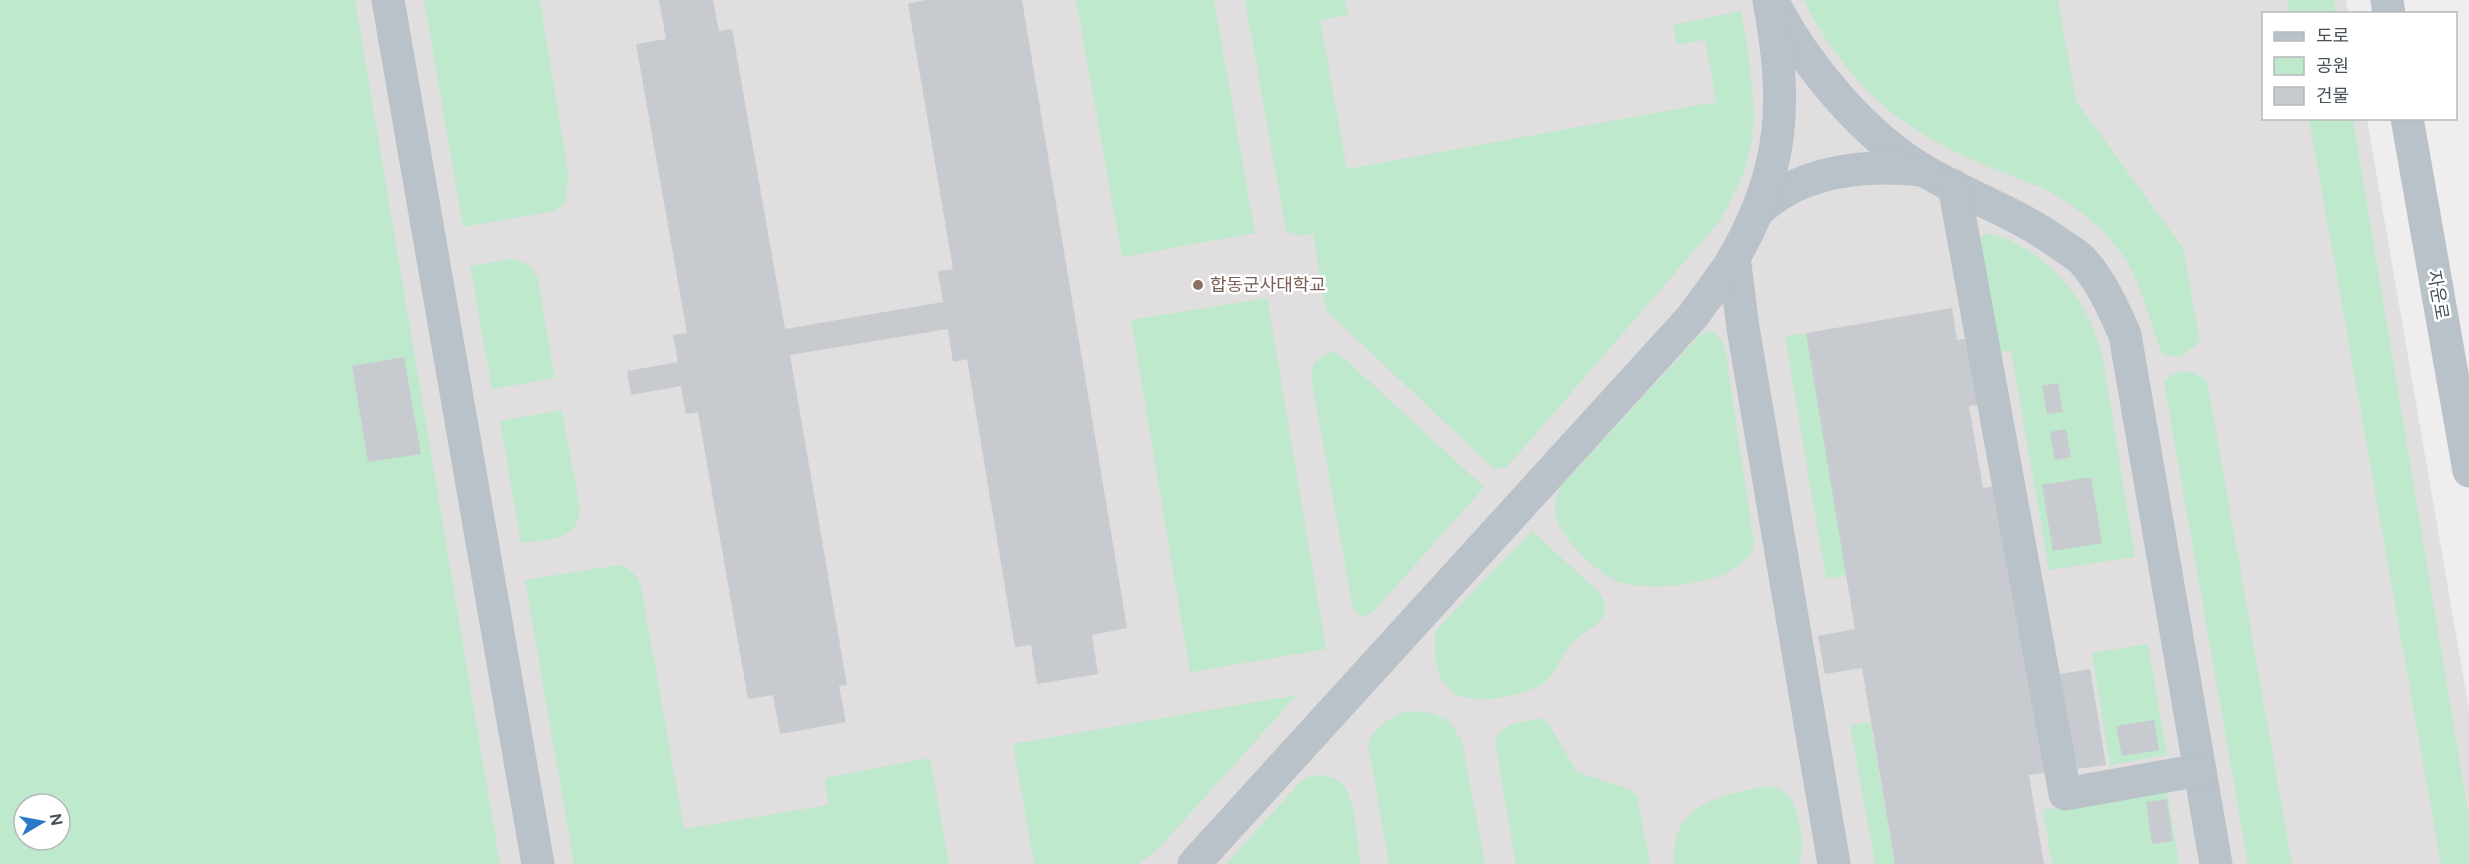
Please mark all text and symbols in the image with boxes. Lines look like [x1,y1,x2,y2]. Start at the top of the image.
legend [2262,12,2457,120]
text: 도로 [2316,24,2349,48]
text: 공원 [2316,54,2349,78]
text: 건물 [2316,84,2349,108]
street label: 자운로 [2422,268,2454,322]
place label: 합동군사대학교 [1210,273,1326,297]
marker: 합동군사대학교 [1191,278,1205,292]
north arrow [12,792,72,852]
text: N [45,812,68,827]

